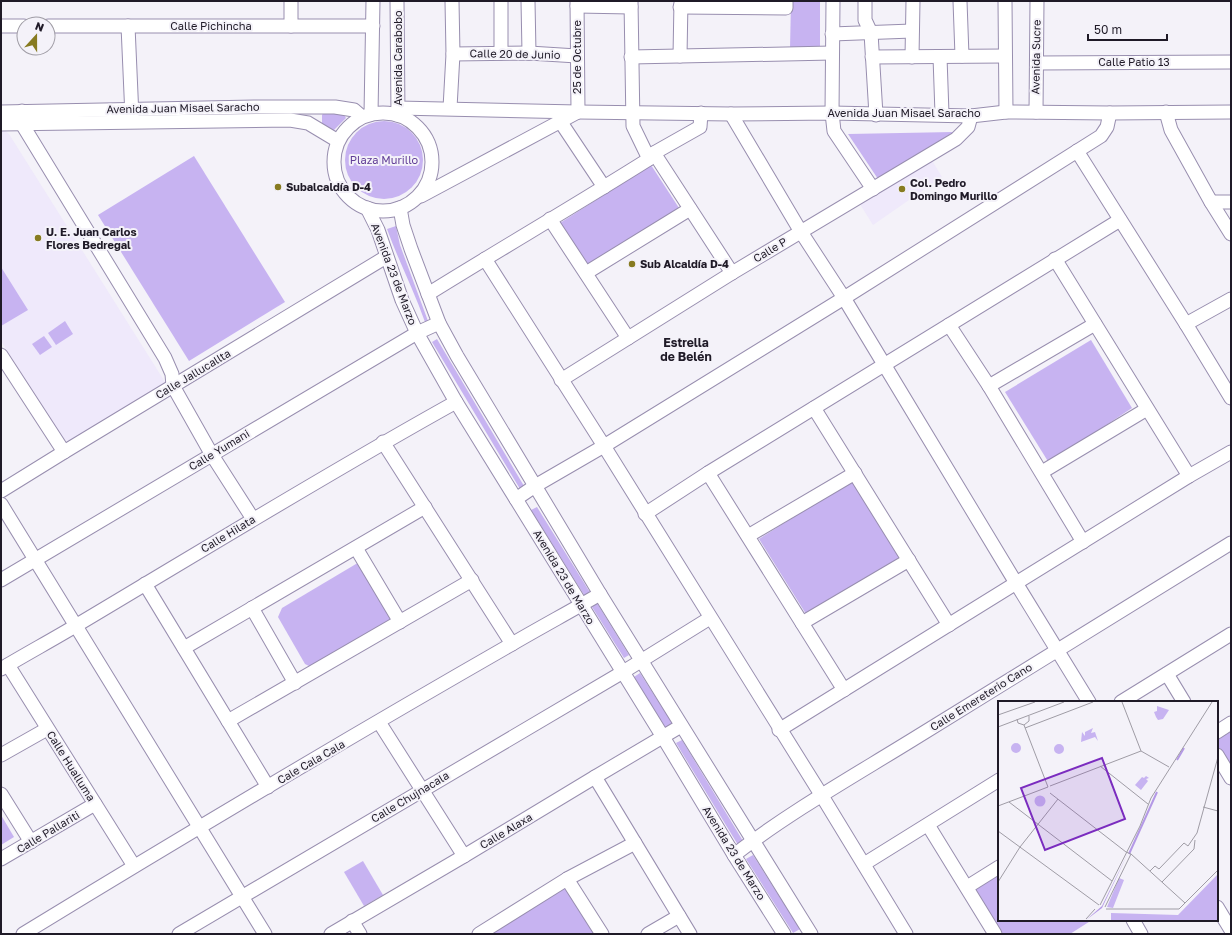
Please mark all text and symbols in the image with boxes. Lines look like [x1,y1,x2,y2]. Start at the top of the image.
street label: Avenida Carabobo [391,10,404,106]
north arrow [16,16,56,56]
scale bar [1088,16,1167,42]
text: N [34,19,46,34]
street label: Calle Pichincha [170,19,252,32]
street label: 25 de Octubre [570,20,583,94]
street label: Avenida Sucre [1028,20,1043,94]
text: 50 m [1094,22,1122,37]
street label: Calle 20 de Junio [470,46,561,61]
street label: Calle Patio 13 [1098,55,1170,68]
street label: Avenida Juan Misael Saracho [106,100,260,115]
street label: Avenida Juan Misael Saracho [827,106,981,119]
park label: Plaza Murillo [350,153,419,166]
place label: Col. Pedro Domingo Murillo [910,176,998,202]
place label: Subalcaldía D-4 [286,180,371,193]
marker: Subalcaldía D-4 [273,182,283,192]
marker: Col. Pedro Domingo Murillo [897,184,907,194]
street label: Avenida 23 de Marzo [369,221,420,327]
place label: U. E. Juan Carlos Flores Bedregal [46,225,137,251]
marker: U. E. Juan Carlos Flores Bedregal [33,233,43,243]
street label: Calle P [751,234,789,265]
place label: Sub Alcaldía D-4 [640,257,729,270]
marker: Sub Alcaldía D-4 [627,259,637,269]
district label: Estrella de Belén [660,335,712,364]
street label: Calle Jallucallta [153,346,233,401]
street label: Calle Yumani [186,426,251,473]
street label: Calle Hilata [198,512,257,555]
street label: Avenida 23 de Marzo [531,527,598,627]
street label: Calle Emereterio Cano [927,660,1034,733]
inset map [998,701,1218,921]
street label: Calle Hualluma [45,728,98,803]
street label: Cale Cala Cala [275,737,347,786]
street label: Calle Chujnacala [368,768,451,825]
street label: Avenida 23 de Marzo [700,803,769,902]
street label: Calle Pallariti [14,808,82,855]
street label: Calle Alaxa [477,810,534,851]

